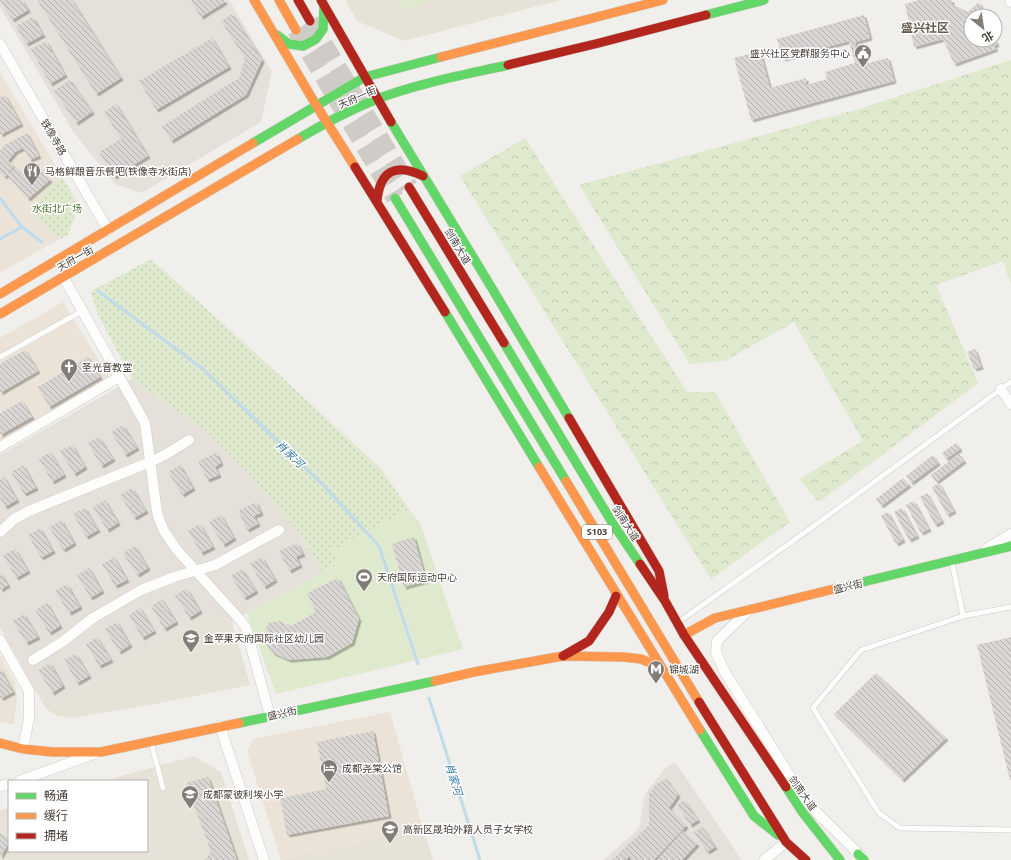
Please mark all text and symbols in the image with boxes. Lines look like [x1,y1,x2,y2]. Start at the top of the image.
north arrow [963,8,1003,48]
district label: 盛兴社区 [901,19,949,36]
text: 北 [980,28,997,46]
public building icon: 盛兴社区党群服务中心 [853,43,873,68]
place label: 盛兴社区党群服务中心 [750,46,850,60]
street label: 天府一街 [336,82,378,112]
street label: 铁像寺路 [38,116,70,158]
restaurant icon: 马格鲜酿音乐餐吧(铁像寺水街店) [22,161,42,186]
place label: 马格鲜酿音乐餐吧(铁像寺水街店) [45,164,191,178]
park label: 水街北广场 [32,201,82,215]
street label: 剑南大道 [442,225,474,267]
street label: 天府一街 [54,242,96,274]
church icon: 圣光音教堂 [59,357,79,382]
place label: 圣光音教堂 [82,360,132,374]
water label: 肖家河 [273,437,309,472]
street label: 剑南大道 [609,502,643,544]
road number: S103 [582,525,612,539]
sports icon: 天府国际运动中心 [354,567,374,592]
place label: 天府国际运动中心 [377,570,457,584]
street label: 盛兴街 [832,576,864,596]
school or university icon: 金苹果天府国际社区幼儿园 [181,628,201,653]
place label: 金苹果天府国际社区幼儿园 [204,631,324,645]
metro station icon: 锦城湖 [646,659,666,684]
place label: 锦城湖 [669,662,699,676]
street label: 盛兴街 [266,703,298,723]
hotel icon: 成都尧棠公馆 [319,758,339,783]
place label: 成都尧棠公馆 [342,761,402,775]
water label: 肖家河 [442,761,467,799]
street label: 剑南大道 [786,773,820,813]
legend [8,780,148,852]
school or university icon: 成都蒙彼利埃小学 [180,784,200,809]
text: 畅通 [44,787,68,804]
place label: 成都蒙彼利埃小学 [203,787,283,801]
text: 缓行 [44,807,68,824]
school or university icon: 高新区晟珀外籍人员子女学校 [380,819,400,844]
place label: 高新区晟珀外籍人员子女学校 [403,822,533,836]
text: 拥堵 [44,827,68,844]

